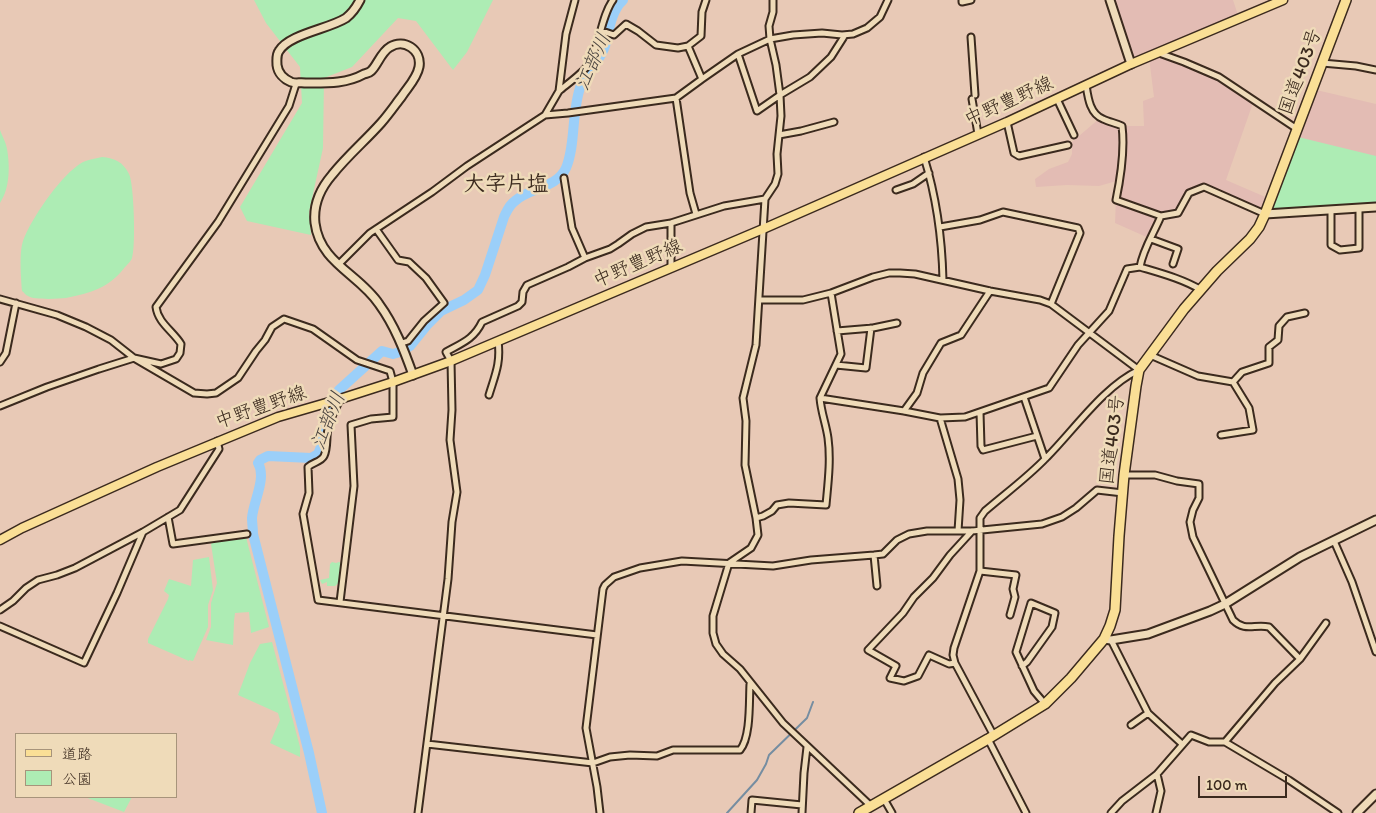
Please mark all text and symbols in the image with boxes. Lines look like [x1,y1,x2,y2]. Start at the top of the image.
street label: 国道403号 [1275,26,1327,118]
water label: 江部川 [571,30,617,94]
street label: 中野豊野線 [961,72,1057,132]
district label: 大字片塩 [464,172,548,198]
street label: 中野豊野線 [590,235,686,293]
street label: 中野豊野線 [212,382,310,434]
water label: 江部川 [307,389,351,453]
street label: 国道403号 [1096,394,1130,486]
legend [15,733,178,798]
text: 道路 [62,745,92,763]
scale bar [1201,766,1290,798]
text: 公園 [62,770,92,788]
text: 100 m [1206,776,1247,794]

